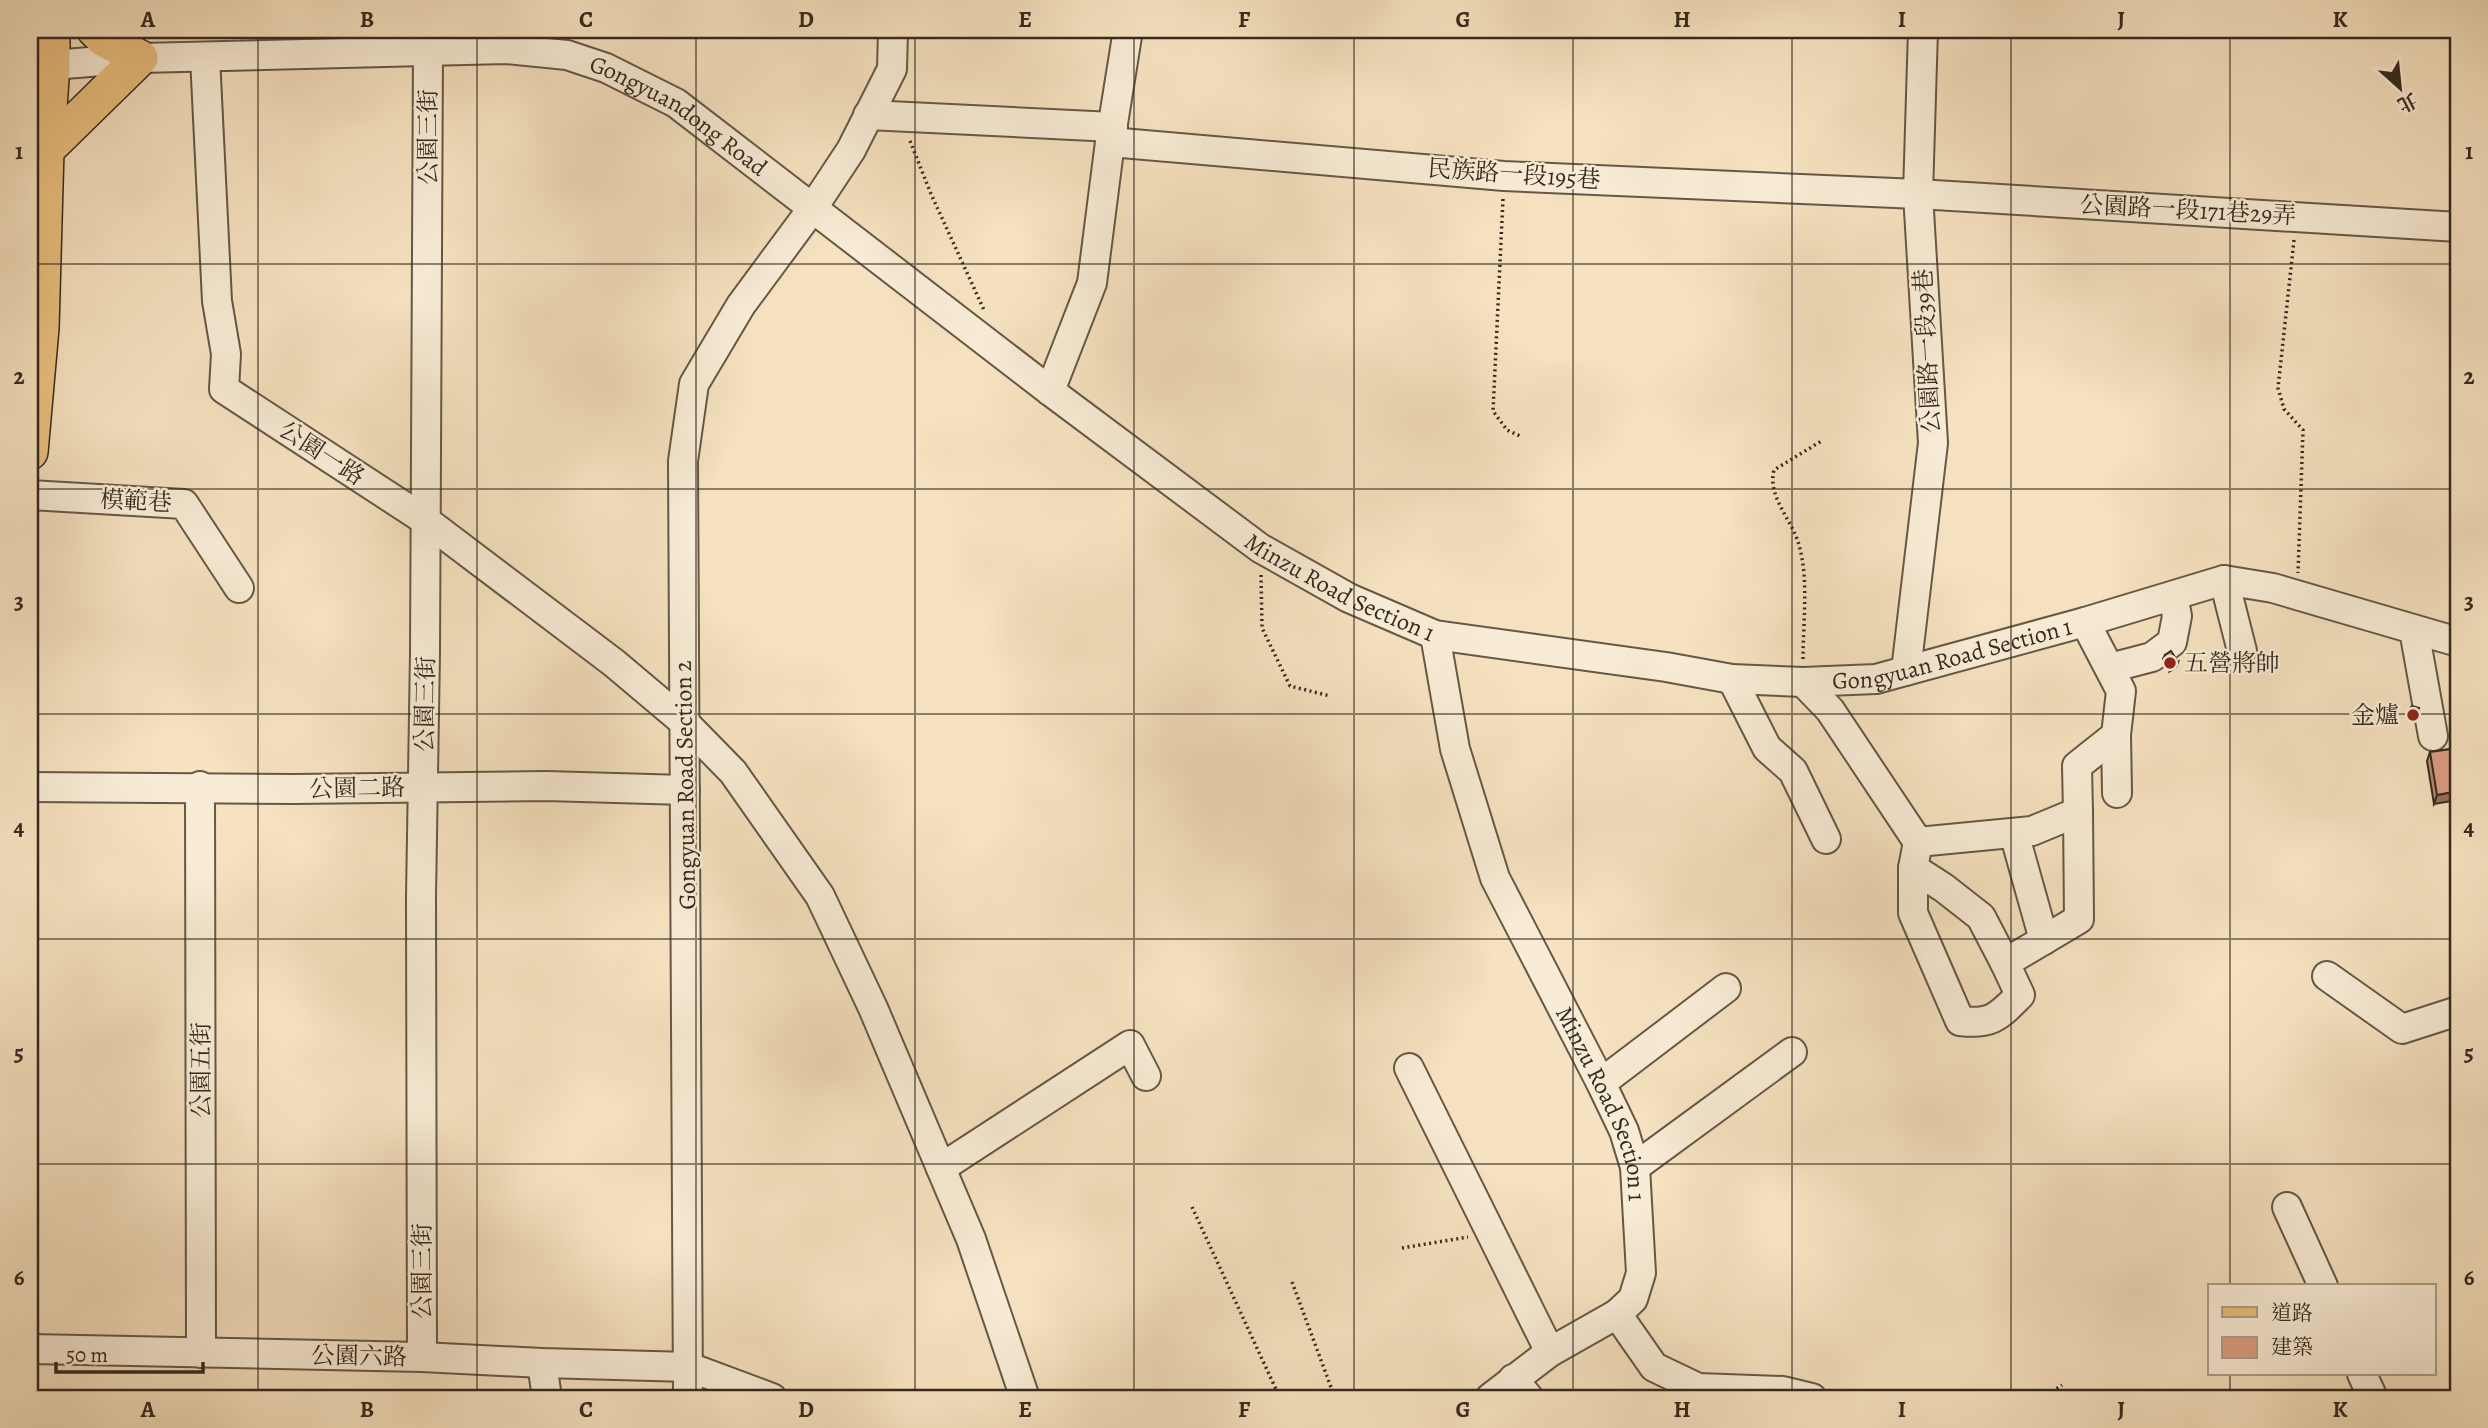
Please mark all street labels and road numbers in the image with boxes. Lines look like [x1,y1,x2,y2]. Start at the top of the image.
street label: Gongyuandong Road [586,48,774,184]
street label: 公園三街 [412,89,444,185]
street label: 民族路一段195巷 [1426,152,1602,196]
street label: 公園路一段171巷29弄 [2079,188,2297,232]
street label: 公園路一段39巷 [1907,268,1947,434]
street label: 公園一路 [273,413,371,493]
street label: 模範巷 [99,483,173,519]
street label: Minzu Road Section 1 [1238,526,1440,649]
street label: Gongyuan Road Section 1 [1831,610,2075,697]
street label: 公園三街 [408,656,442,752]
street label: Gongyuan Road Section 2 [667,660,703,910]
street label: 公園二路 [309,771,405,805]
street label: Minzu Road Section 1 [1548,1001,1653,1202]
street label: 公園五街 [185,1022,217,1118]
street label: 公園三街 [406,1223,438,1319]
street label: 公園六路 [311,1339,407,1373]

